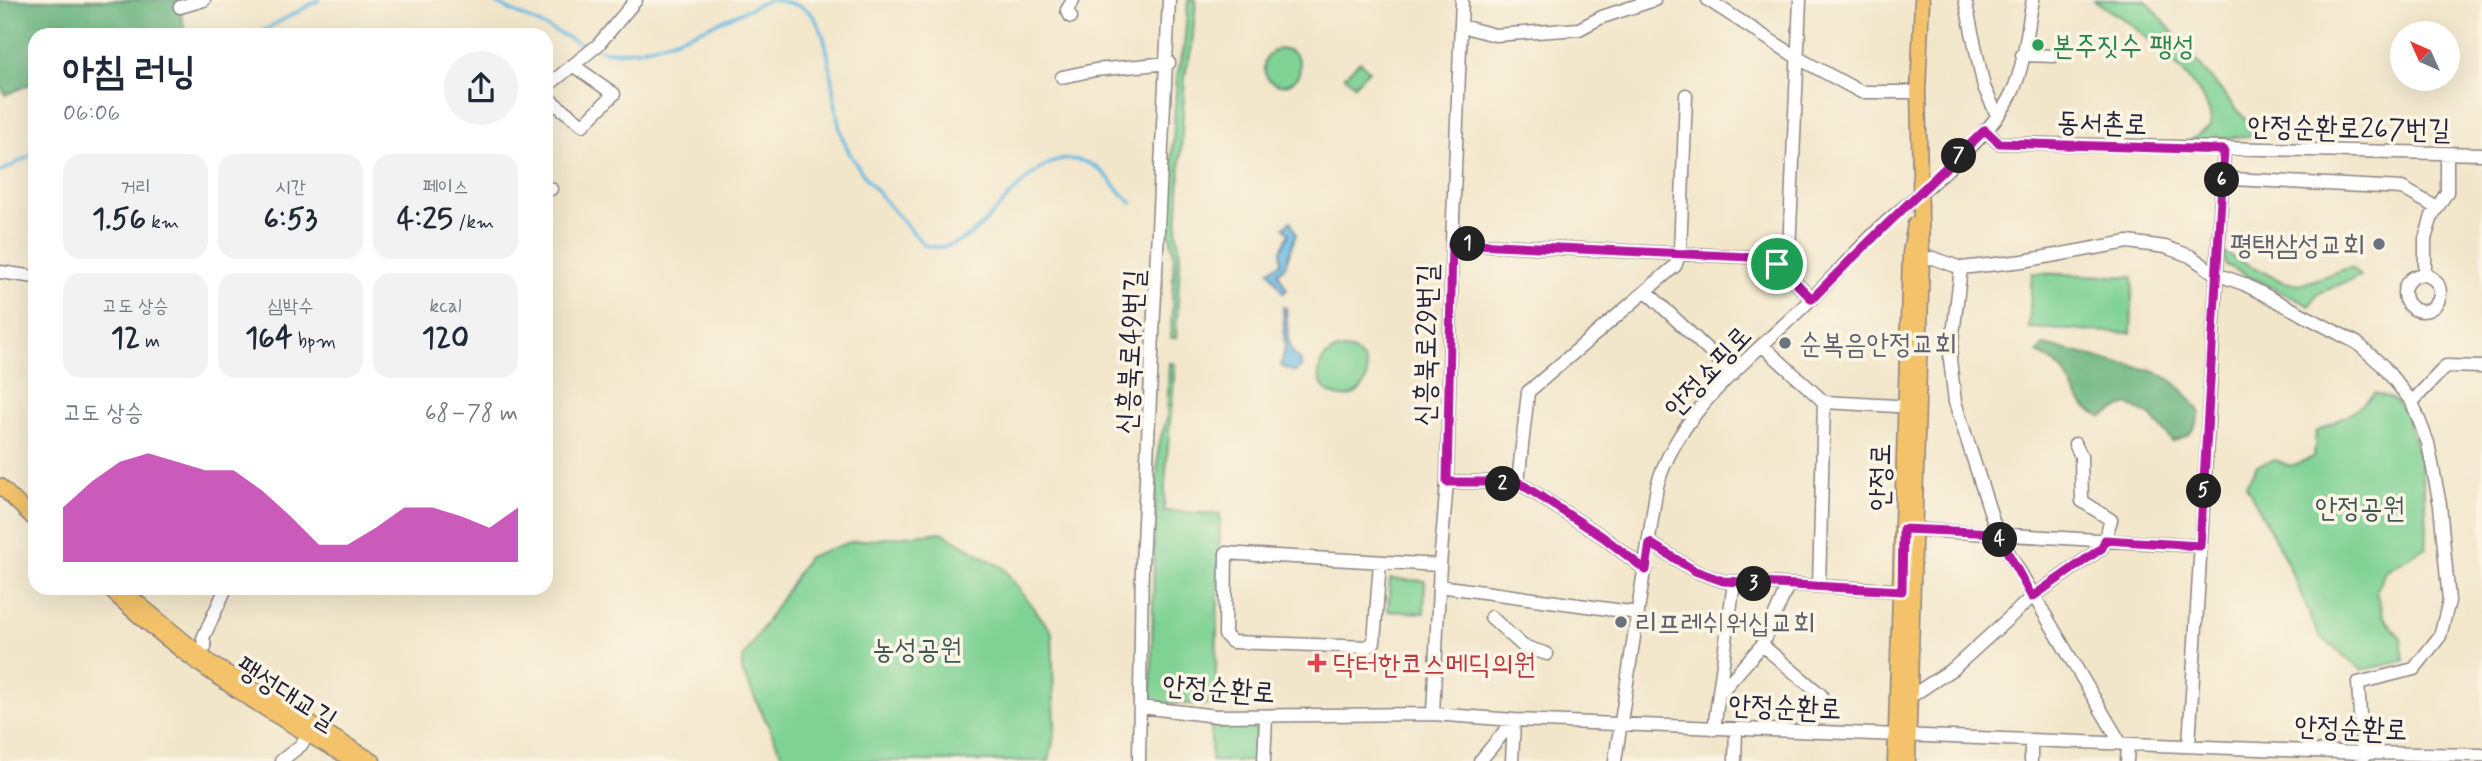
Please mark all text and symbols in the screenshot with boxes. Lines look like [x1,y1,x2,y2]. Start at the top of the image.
north arrow [2390,21,2460,91]
map controls [2390,21,2460,91]
place label: 본주짓수 팽성 [2052,29,2195,66]
marker: 본주짓수 팽성 [2030,37,2046,53]
text: 아침 러닝 [63,48,196,97]
button: share [444,51,518,125]
text: 06:06 [63,99,120,129]
street label: 동서촌로 [2056,104,2148,145]
street label: 안정순환로267번길 [2247,109,2451,150]
pin: 7 [1941,138,1976,174]
text: 7 [1953,143,1964,168]
pin: 6 [2204,162,2240,198]
text: 6 [2217,167,2226,192]
text: 거리 [120,175,151,200]
text: 시간 [275,175,306,200]
text: 페이스 [423,175,468,200]
text: 1.56 [92,200,146,239]
text: 6:53 [263,200,318,239]
text: 4:25 [397,200,453,239]
text: km [146,210,179,235]
text: /km [453,210,494,235]
pin: 1 [1450,226,1486,262]
place label: 평택삼성교회 [2230,228,2365,265]
text: 1 [1463,231,1472,256]
pin [1747,234,1807,294]
marker: 평택삼성교회 [2371,236,2387,252]
icon: arrive [1758,245,1796,283]
street label: 신흥북로29번길 [1408,263,1447,427]
street label: 신흥북로49번길 [1109,269,1154,436]
text: 고도 상승 [102,294,169,319]
text: 심박수 [268,294,313,319]
text: kcal [430,294,461,319]
text: 12 [111,319,140,358]
text: 164 [245,319,293,358]
text: 120 [422,319,469,358]
street label: 안정쇼핑로 [1657,319,1761,427]
place label: 순복음안정교회 [1799,327,1957,364]
text: m [140,329,160,354]
text: bpm [293,329,336,354]
marker: 순복음안정교회 [1777,335,1793,351]
text: 고도 상승 [63,399,143,429]
text: 68–78 m [425,399,518,429]
street label: 안정로 [1862,443,1901,511]
pin: 2 [1486,466,1520,502]
text: 2 [1498,471,1507,496]
pin: 5 [2186,474,2222,508]
text: 5 [2198,478,2209,503]
park label: 안정공원 [2315,491,2405,528]
pin: 4 [1982,522,2018,558]
text: 4 [1994,527,2005,552]
pin: 3 [1736,566,1772,602]
text: 3 [1749,571,1758,596]
place label: 리프레쉬워십교회 [1635,606,1815,643]
marker: 리프레쉬워십교회 [1613,614,1629,630]
park label: 농성공원 [872,632,962,669]
place label: 닥터한코스메딕의원 [1333,647,1536,684]
street label: 팽성대교길 [228,649,343,740]
marker: 닥터한코스메딕의원 [1307,653,1327,673]
street label: 안정순환로 [1161,668,1276,713]
street label: 안정순환로 [1728,688,1842,729]
street label: 안정순환로 [2294,709,2408,750]

